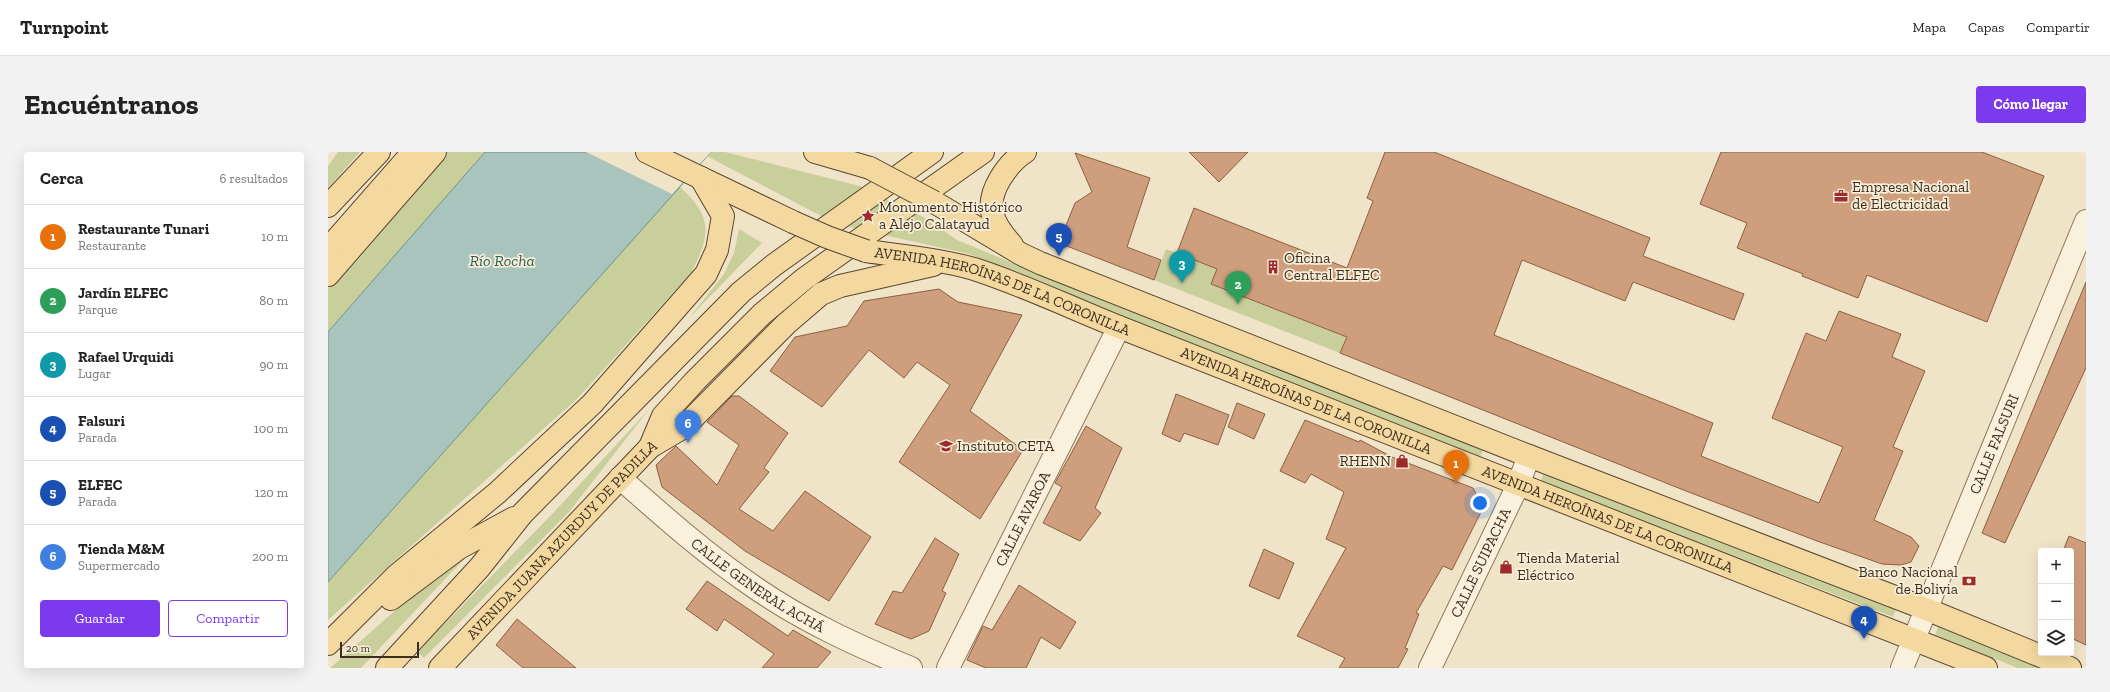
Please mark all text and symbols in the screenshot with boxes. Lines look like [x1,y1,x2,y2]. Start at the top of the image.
text: Turnpoint [20,16,108,39]
text: Mapa [1913,19,1946,36]
text: Capas [1968,19,2004,36]
text: Compartir [2026,19,2090,36]
button: Cómo llegar [1976,86,2086,123]
text: Encuéntranos [24,88,199,121]
text: Cerca [40,168,83,188]
text: 6 resultados [220,171,288,186]
place label: Empresa Nacional de Electricidad [1852,178,1969,213]
office icon: Empresa Nacional de Electricidad [1833,188,1849,204]
place label: Monumento Histórico a Alejo Calatayud [879,198,1023,233]
place icon: Monumento Histórico a Alejo Calatayud [860,208,876,224]
text: Restaurante Tunari [78,220,209,238]
pin: 5 [1046,223,1072,256]
text: 1 [50,229,56,244]
text: 10 m [261,229,288,244]
text: Restaurante [78,238,146,253]
street label: AVENIDA HEROÍNAS DE LA CORONILLA [873,243,1133,340]
place label: Oficina Central ELFEC [1284,249,1380,284]
pin: 3 [1169,250,1195,283]
water label: Río Rocha [469,251,535,270]
building icon: Oficina Central ELFEC [1265,259,1281,275]
pin: 2 [1225,271,1251,304]
text: Jardín ELFEC [78,284,168,302]
text: 2 [50,293,56,308]
text: 80 m [259,293,288,308]
text: Parque [78,302,117,317]
street label: AVENIDA HEROÍNAS DE LA CORONILLA [1178,343,1435,458]
text: Rafael Urquidi [78,348,174,366]
text: 3 [50,357,56,372]
text: 90 m [259,357,288,372]
text: Lugar [78,366,111,381]
street label: CALLE FALSURI [1966,391,2023,497]
pin: 6 [675,410,701,443]
text: Falsuri [78,412,125,430]
text: 4 [49,421,57,436]
text: 100 m [254,421,288,436]
text: Parada [78,430,117,445]
street label: AVENIDA JUANA AZURDUY DE PADILLA [463,436,660,643]
place label: Instituto CETA [957,437,1054,455]
school or university icon: Instituto CETA [938,438,954,454]
pin: 1 [1443,450,1469,483]
place label: RHENN [1339,452,1391,470]
shop icon: RHENN [1394,453,1410,469]
street label: AVENIDA HEROÍNAS DE LA CORONILLA [1479,462,1736,577]
street label: CALLE AVAROA [991,468,1054,569]
text: ELFEC [78,476,122,494]
text: 5 [50,485,56,500]
text: 120 m [255,485,288,500]
your location [1470,493,1490,513]
text: Parada [78,494,117,509]
street label: CALLE SUIPACHA [1447,504,1515,620]
street label: CALLE GENERAL ACHÁ [687,534,828,636]
text: Tienda M&M [78,540,165,558]
map controls [2038,548,2074,656]
button: + [2038,548,2074,584]
text: 6 [50,549,56,564]
text: 200 m [252,549,288,564]
place label: Tienda Material Eléctrico [1517,549,1620,584]
text: Supermercado [78,558,160,573]
shop icon: Tienda Material Eléctrico [1498,559,1514,575]
place label: Banco Nacional de Bolivia [1858,563,1958,598]
bank icon: Banco Nacional de Bolivia [1961,573,1977,589]
button: − [2038,584,2074,620]
button: Guardar [40,600,160,637]
button: Compartir [168,600,288,637]
pin: 4 [1851,606,1877,639]
button: layers [2038,620,2074,656]
scale bar [340,640,419,659]
text: 20 m [346,642,370,655]

